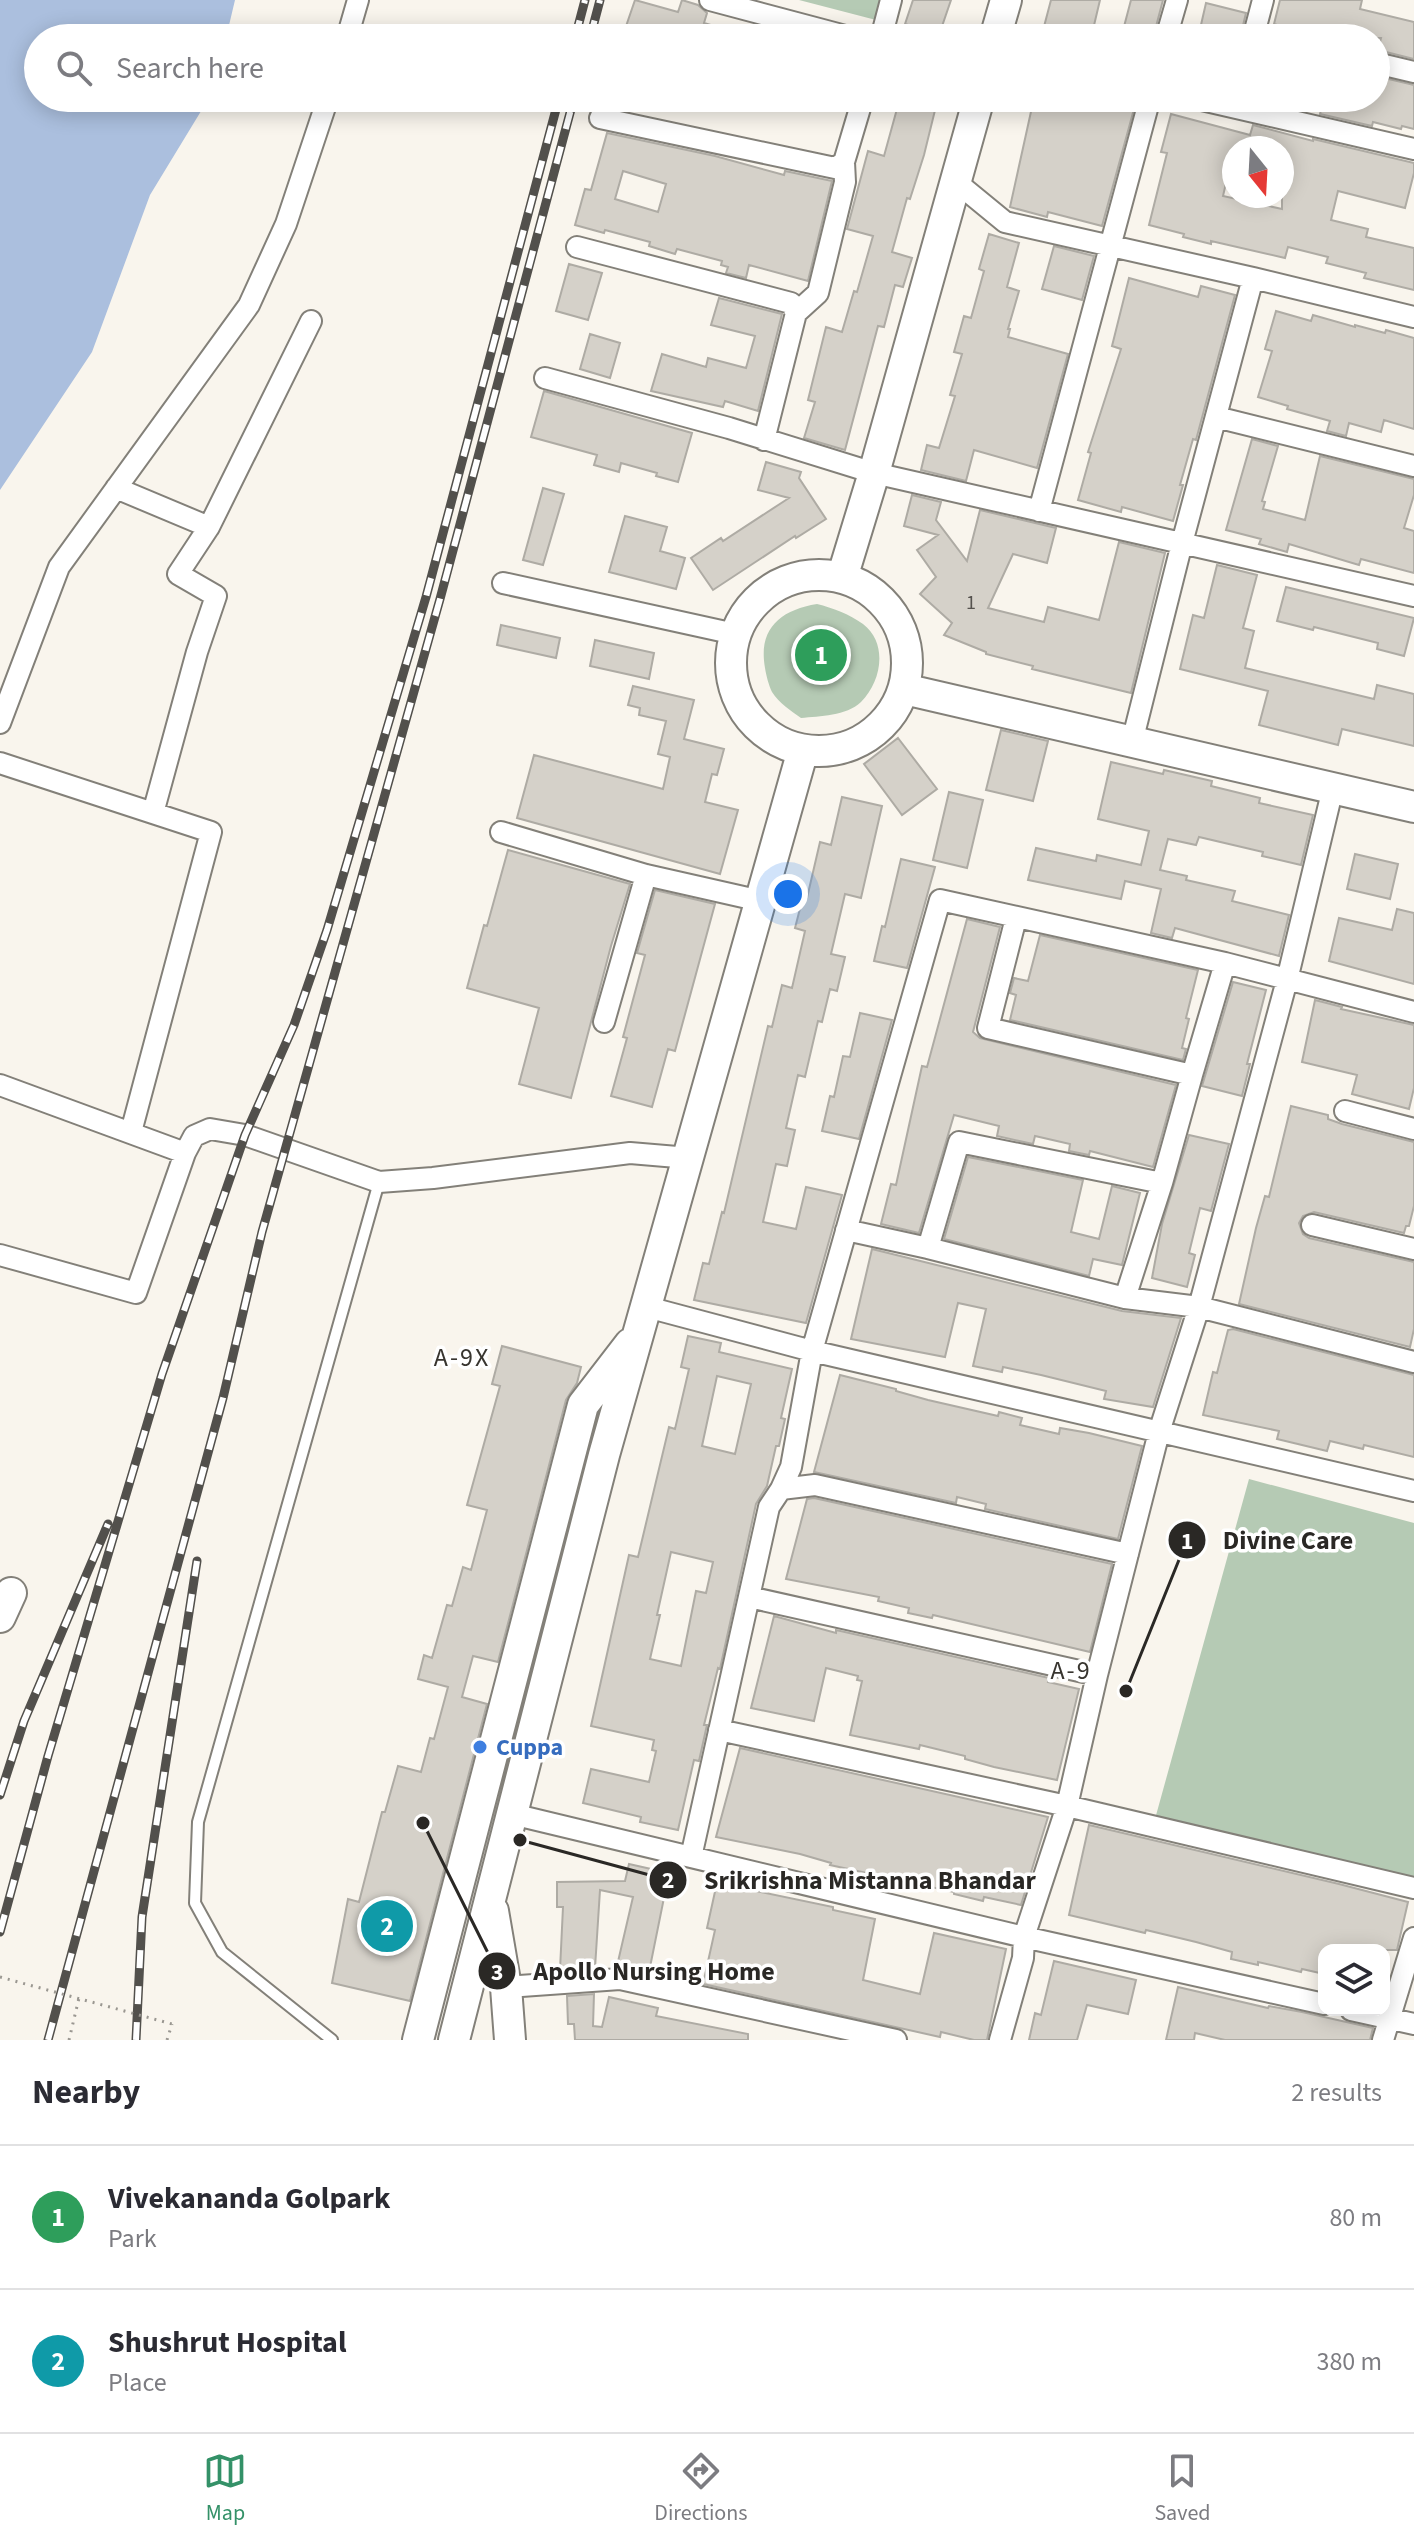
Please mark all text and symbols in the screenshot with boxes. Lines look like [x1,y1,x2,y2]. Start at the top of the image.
search box [24,24,1390,112]
icon: search [52,46,96,90]
text: Search here [116,47,264,90]
north arrow [1222,136,1294,208]
house number: 1 [966,589,976,617]
pin: 1 [795,625,847,685]
your location [768,874,808,914]
district label: A-9X [434,1339,490,1376]
callout: Divine Care [1167,1515,1369,1565]
text: Divine Care [1223,1522,1353,1559]
text: 1 [1181,1524,1193,1559]
district label: A-9 [1050,1652,1092,1689]
place label: Cuppa [496,1730,563,1765]
marker: Cuppa [471,1738,489,1756]
callout: Srikrishna Mistanna Bhandar [648,1855,1052,1905]
text: Srikrishna Mistanna Bhandar [704,1862,1037,1899]
text: 2 [662,1863,674,1898]
pin: 2 [361,1896,413,1956]
map controls [1318,1944,1390,2016]
button: layers [1318,1944,1390,2016]
callout: Apollo Nursing Home [477,1946,790,1996]
text: Apollo Nursing Home [532,1953,775,1990]
text: 3 [491,1955,503,1990]
text: Nearby [32,2068,140,2117]
text: 2 results [1291,2074,1382,2111]
text: Vivekananda Golpark [108,2177,390,2220]
text: 1 [51,2199,65,2236]
text: 80 m [1329,2199,1382,2236]
text: Park [108,2220,157,2257]
text: Shushrut Hospital [108,2321,347,2364]
text: 2 [51,2343,65,2380]
text: 380 m [1316,2343,1382,2380]
text: Place [108,2364,167,2401]
tab: Map [203,2449,247,2529]
tab: Directions [654,2449,747,2529]
tab: Saved [1154,2449,1211,2529]

